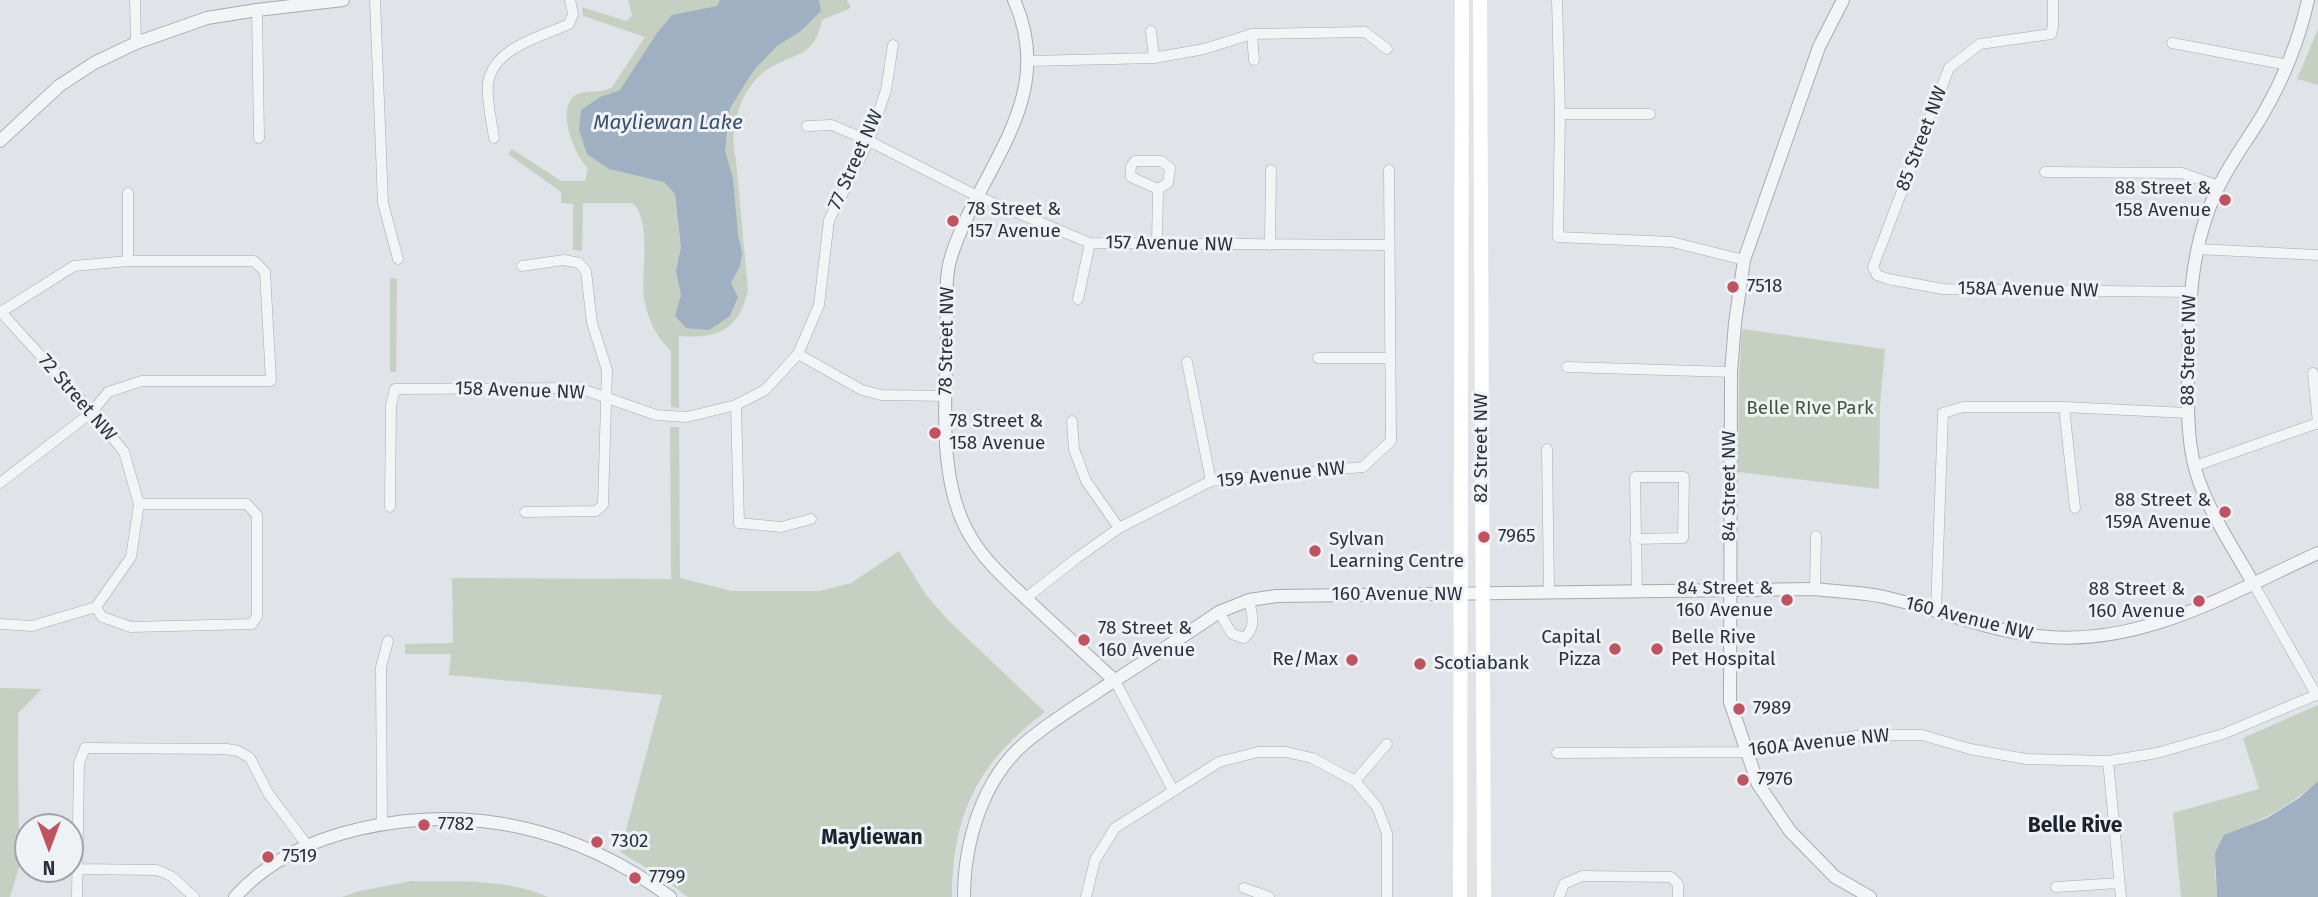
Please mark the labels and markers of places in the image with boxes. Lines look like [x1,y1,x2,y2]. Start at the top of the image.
place label: 88 Street & 158 Avenue [2115,178,2211,222]
marker: 88 Street & 158 Avenue [2217,192,2233,208]
place label: 78 Street & 157 Avenue [967,199,1061,243]
marker: 78 Street & 157 Avenue [945,213,961,229]
place label: 7518 [1747,276,1782,298]
marker: 7518 [1725,279,1741,295]
place label: 78 Street & 158 Avenue [949,411,1045,455]
marker: 78 Street & 158 Avenue [927,425,943,441]
place label: 88 Street & 159A Avenue [2105,490,2211,534]
marker: 88 Street & 159A Avenue [2217,504,2233,520]
place label: 7965 [1498,526,1536,548]
place label: Sylvan Learning Centre [1329,529,1464,573]
marker: 7965 [1476,529,1492,545]
marker: Sylvan Learning Centre [1307,543,1323,559]
place label: 84 Street & 160 Avenue [1676,578,1773,622]
place label: 88 Street & 160 Avenue [2088,579,2185,623]
marker: 84 Street & 160 Avenue [1779,592,1795,608]
marker: 88 Street & 160 Avenue [2191,593,2207,609]
place label: 78 Street & 160 Avenue [1098,618,1195,662]
place label: Capital Pizza [1541,627,1601,671]
place label: Belle Rive Pet Hospital [1671,627,1776,671]
marker: 78 Street & 160 Avenue [1076,632,1092,648]
marker: Capital Pizza [1607,641,1623,657]
marker: Belle Rive Pet Hospital [1649,641,1665,657]
place label: Re/Max [1272,649,1338,671]
marker: Re/Max [1344,652,1360,668]
place label: Scotiabank [1434,653,1529,675]
marker: Scotiabank [1412,656,1428,672]
place label: 7989 [1753,698,1791,720]
marker: 7989 [1731,701,1747,717]
place label: 7976 [1757,769,1793,791]
marker: 7976 [1735,772,1751,788]
place label: 7782 [438,814,474,836]
marker: 7782 [416,817,432,833]
place label: 7302 [611,831,649,853]
marker: 7302 [589,834,605,850]
place label: 7519 [282,846,317,868]
marker: 7519 [260,849,276,865]
place label: 7799 [649,867,685,889]
marker: 7799 [627,870,643,886]

